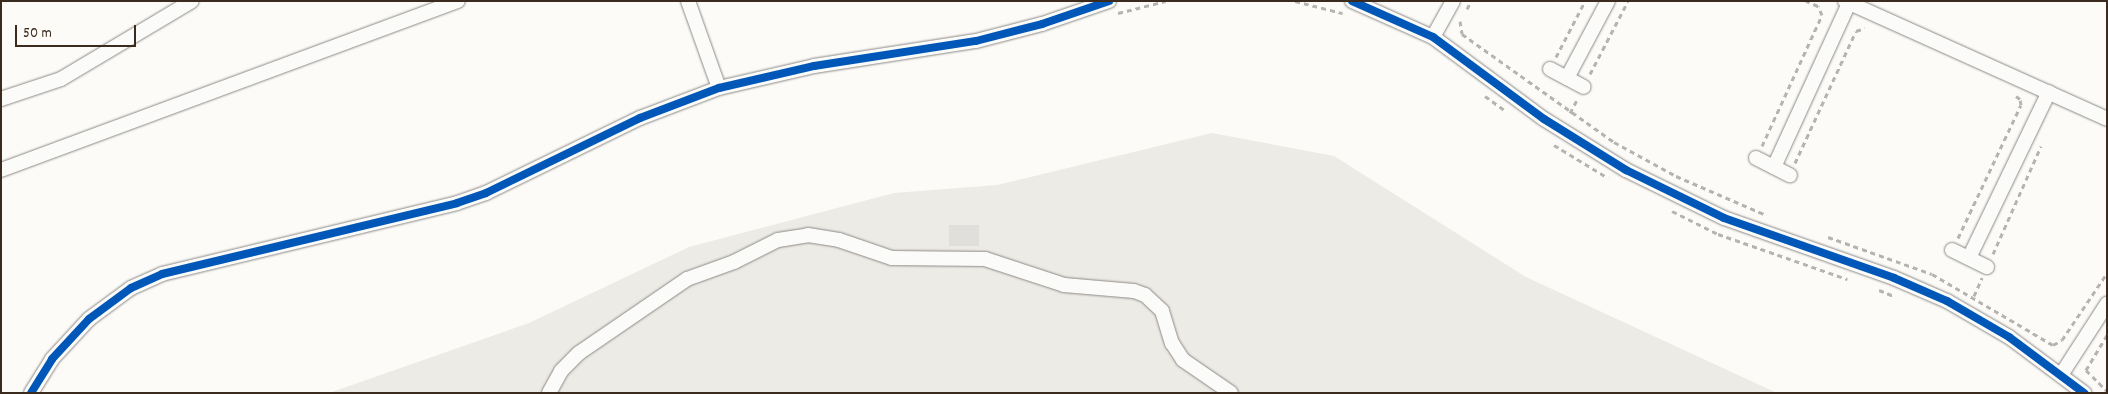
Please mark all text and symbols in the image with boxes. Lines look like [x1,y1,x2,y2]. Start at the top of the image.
scale bar [18,15,139,47]
text: 50 m [23,23,52,45]

